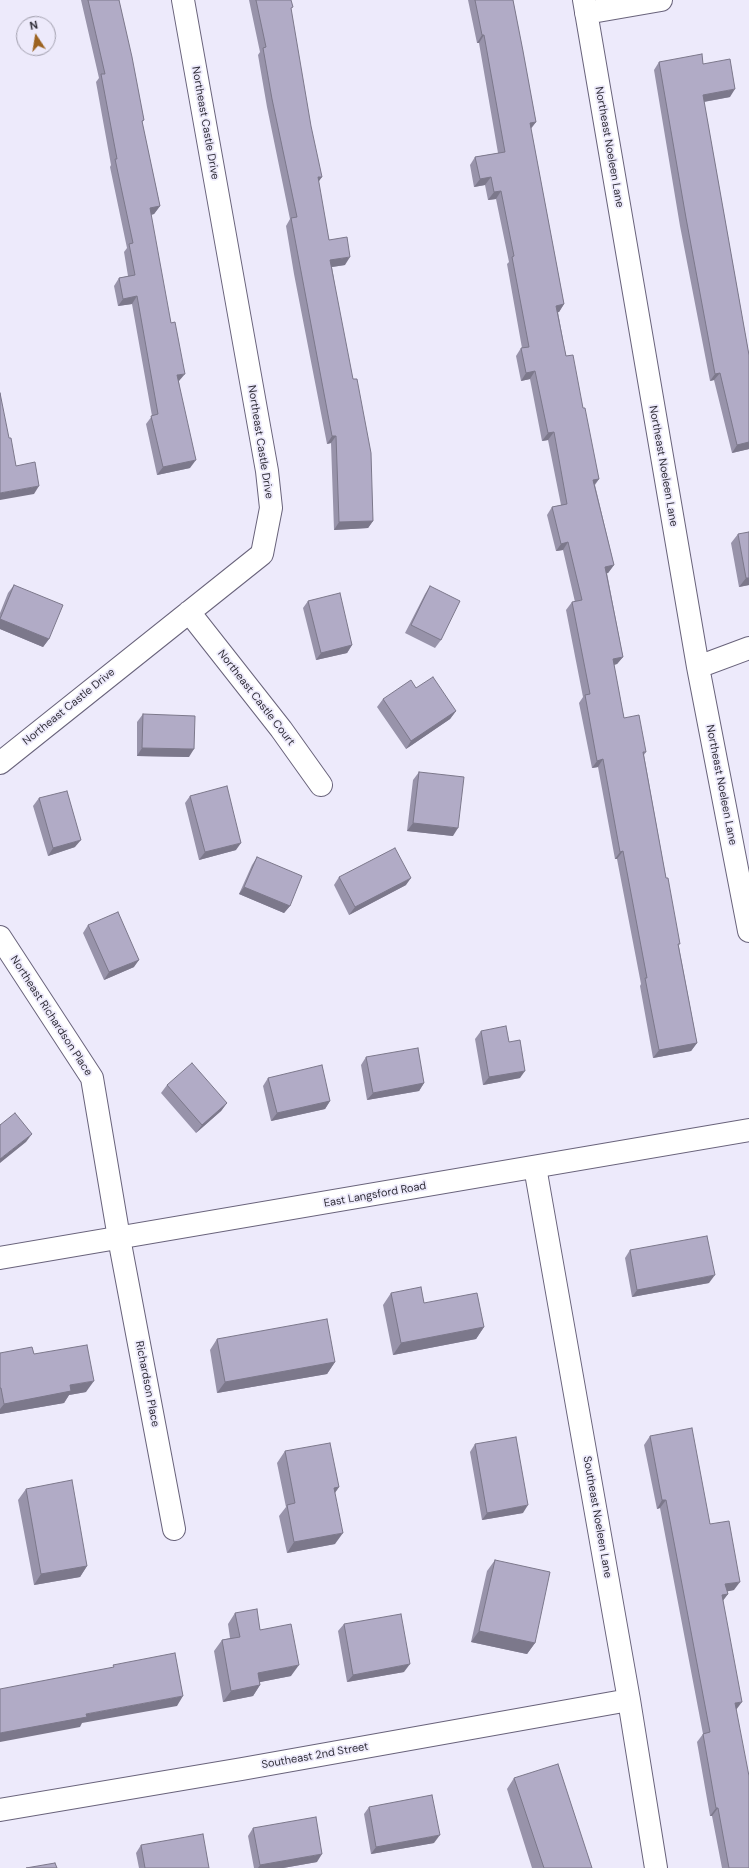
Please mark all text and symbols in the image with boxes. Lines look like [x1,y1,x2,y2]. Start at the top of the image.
north arrow [16,16,56,56]
text: N [28,18,39,33]
street label: Northeast Castle Drive [189,65,221,181]
street label: Northeast Noeleen Lane [592,86,626,208]
street label: Northeast Castle Drive [245,384,275,500]
street label: Northeast Noeleen Lane [646,405,680,527]
street label: Northeast Castle Court [215,648,297,748]
street label: Northeast Castle Drive [20,666,118,748]
street label: Northeast Noeleen Lane [703,724,739,846]
street label: Northeast Richardson Place [7,953,95,1079]
street label: East Langsford Road [323,1179,427,1211]
street label: Richardson Place [132,1340,162,1428]
street label: Southeast Noeleen Lane [580,1455,614,1579]
street label: Southeast 2nd Street [261,1740,369,1772]

